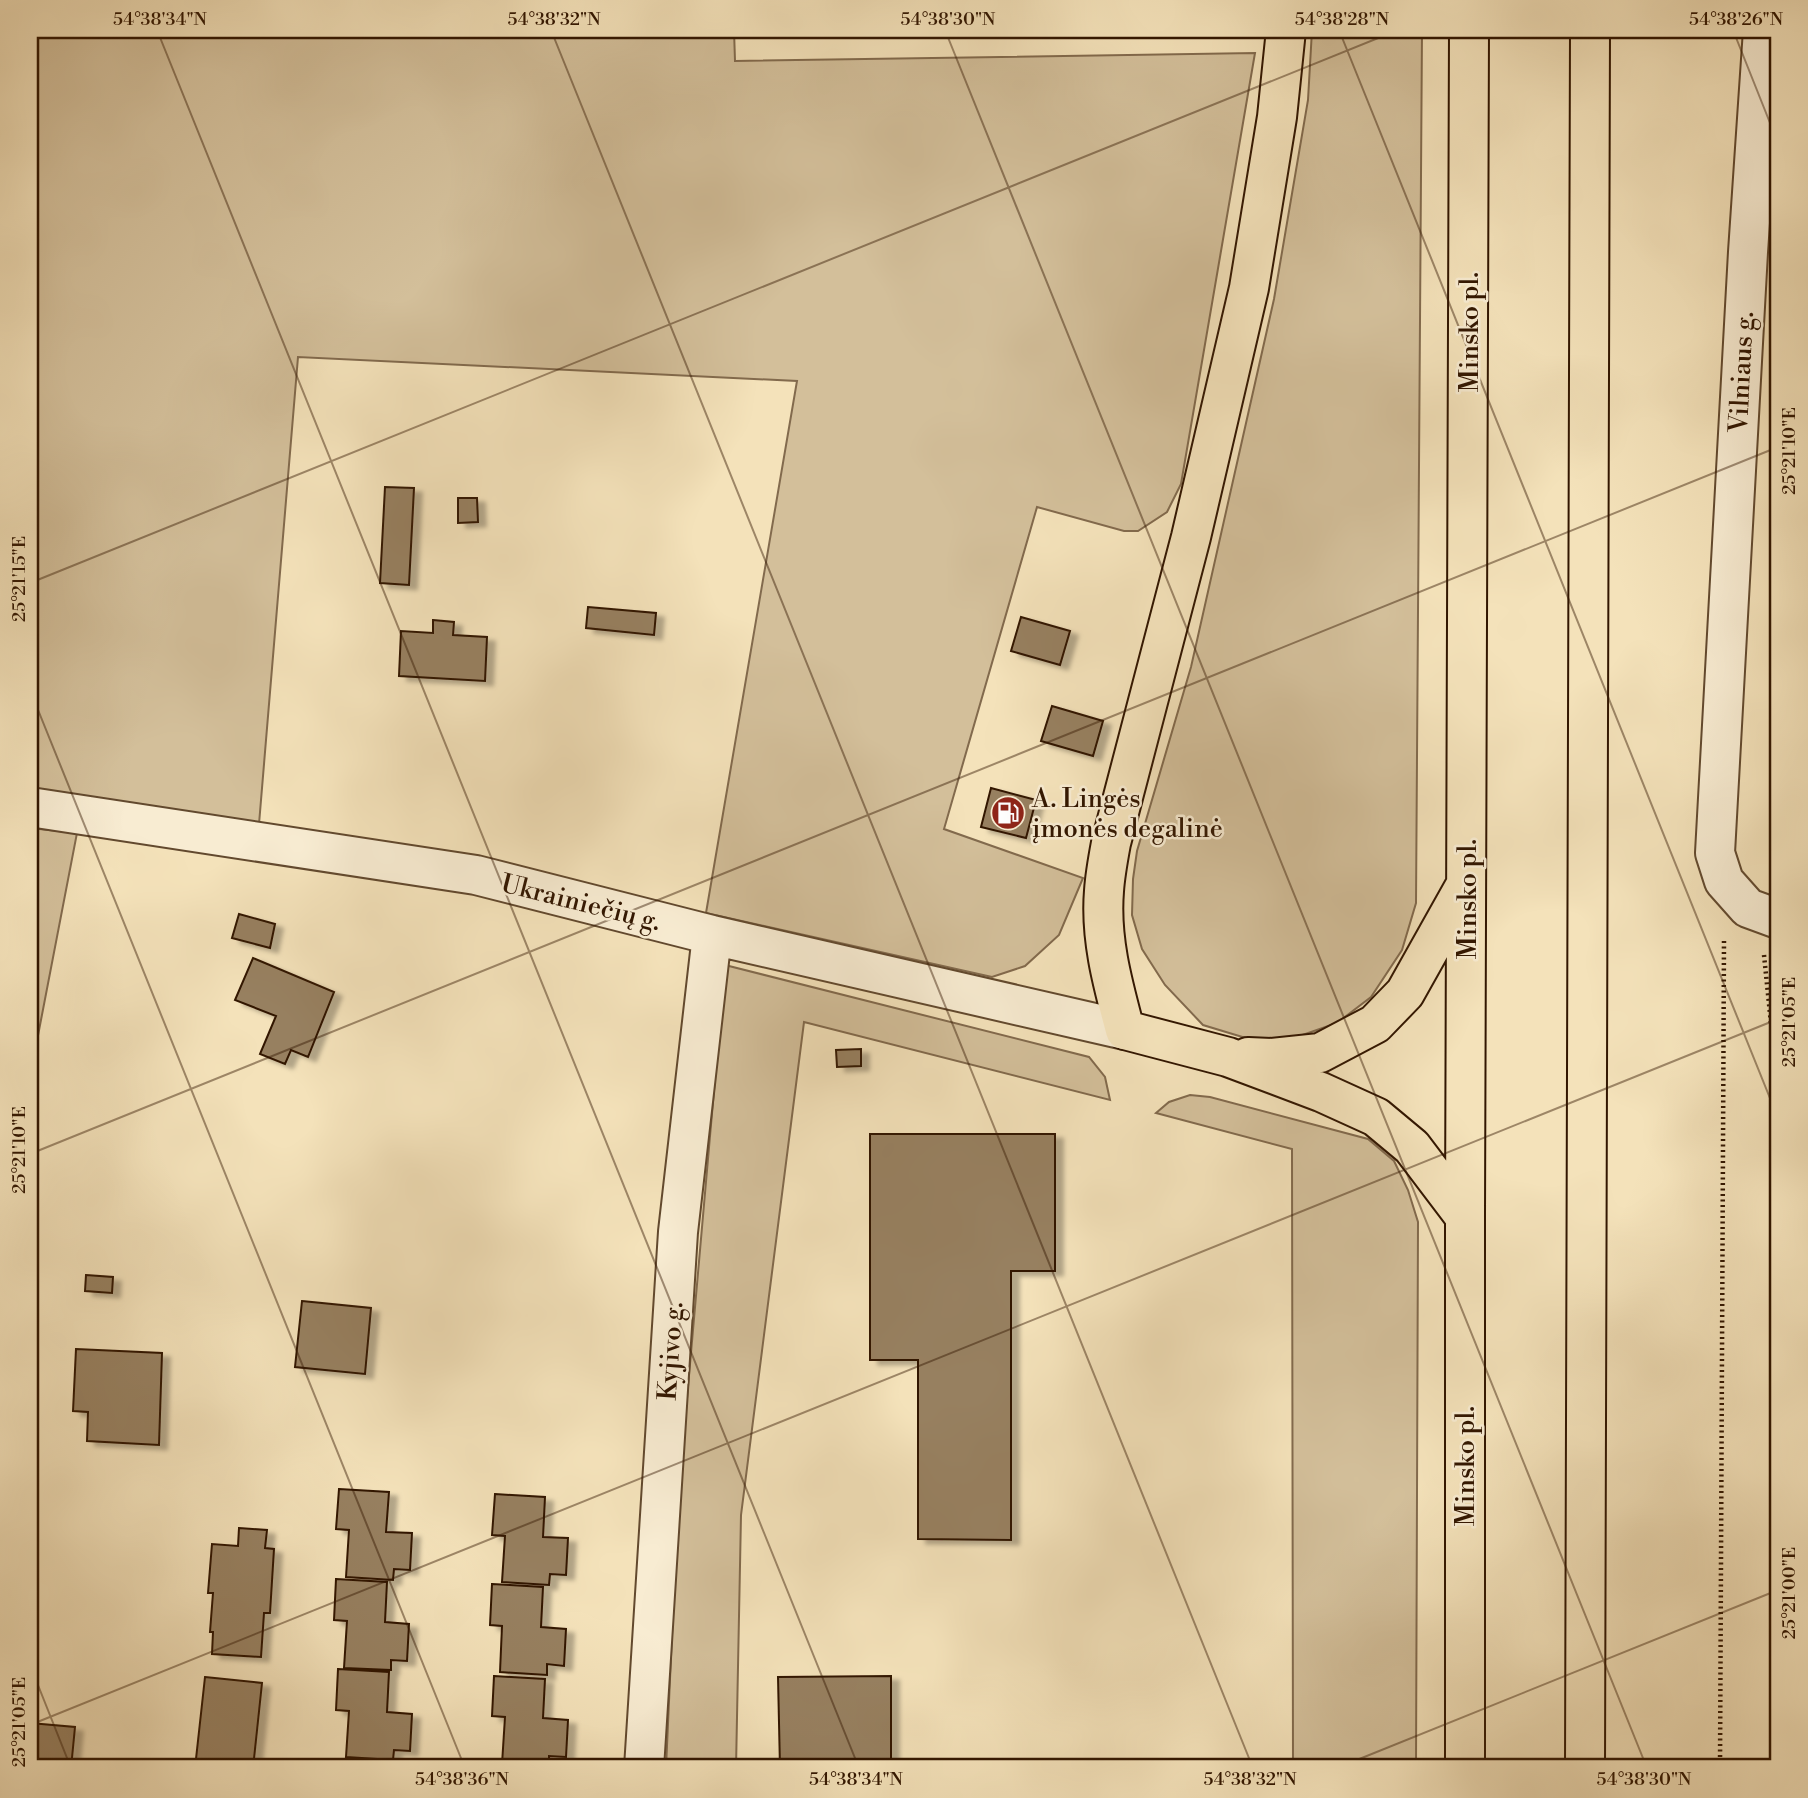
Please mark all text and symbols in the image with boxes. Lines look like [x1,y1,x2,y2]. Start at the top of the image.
text: 54°38'34"N [113,8,208,31]
text: 54°38'32"N [507,8,601,31]
text: 54°38'30"N [901,8,996,31]
text: 54°38'28"N [1295,8,1390,31]
text: 54°38'26"N [1689,8,1784,31]
street label: Minsko pl. [1454,272,1486,392]
street label: Vilniaus g. [1723,311,1761,434]
text: 25°21'10"E [1778,407,1801,495]
text: 25°21'15"E [8,536,31,622]
place label: A. Lingės įmonės degalinė [1031,783,1223,845]
fuel station icon: A. Lingės įmonės degalinė [989,794,1027,832]
street label: Minsko pl. [1452,839,1484,959]
street label: Ukrainiečių g. [497,868,664,938]
text: 25°21'05"E [1778,977,1801,1067]
text: 25°21'10"E [8,1106,31,1194]
street label: Kyjivo g. [652,1301,690,1402]
street label: Minsko pl. [1450,1406,1482,1526]
text: 25°21'00"E [1778,1547,1801,1639]
text: 25°21'05"E [8,1677,31,1767]
text: 54°38'36"N [415,1768,510,1791]
text: 54°38'34"N [809,1768,904,1791]
text: 54°38'32"N [1203,1768,1297,1791]
text: 54°38'30"N [1597,1768,1692,1791]

